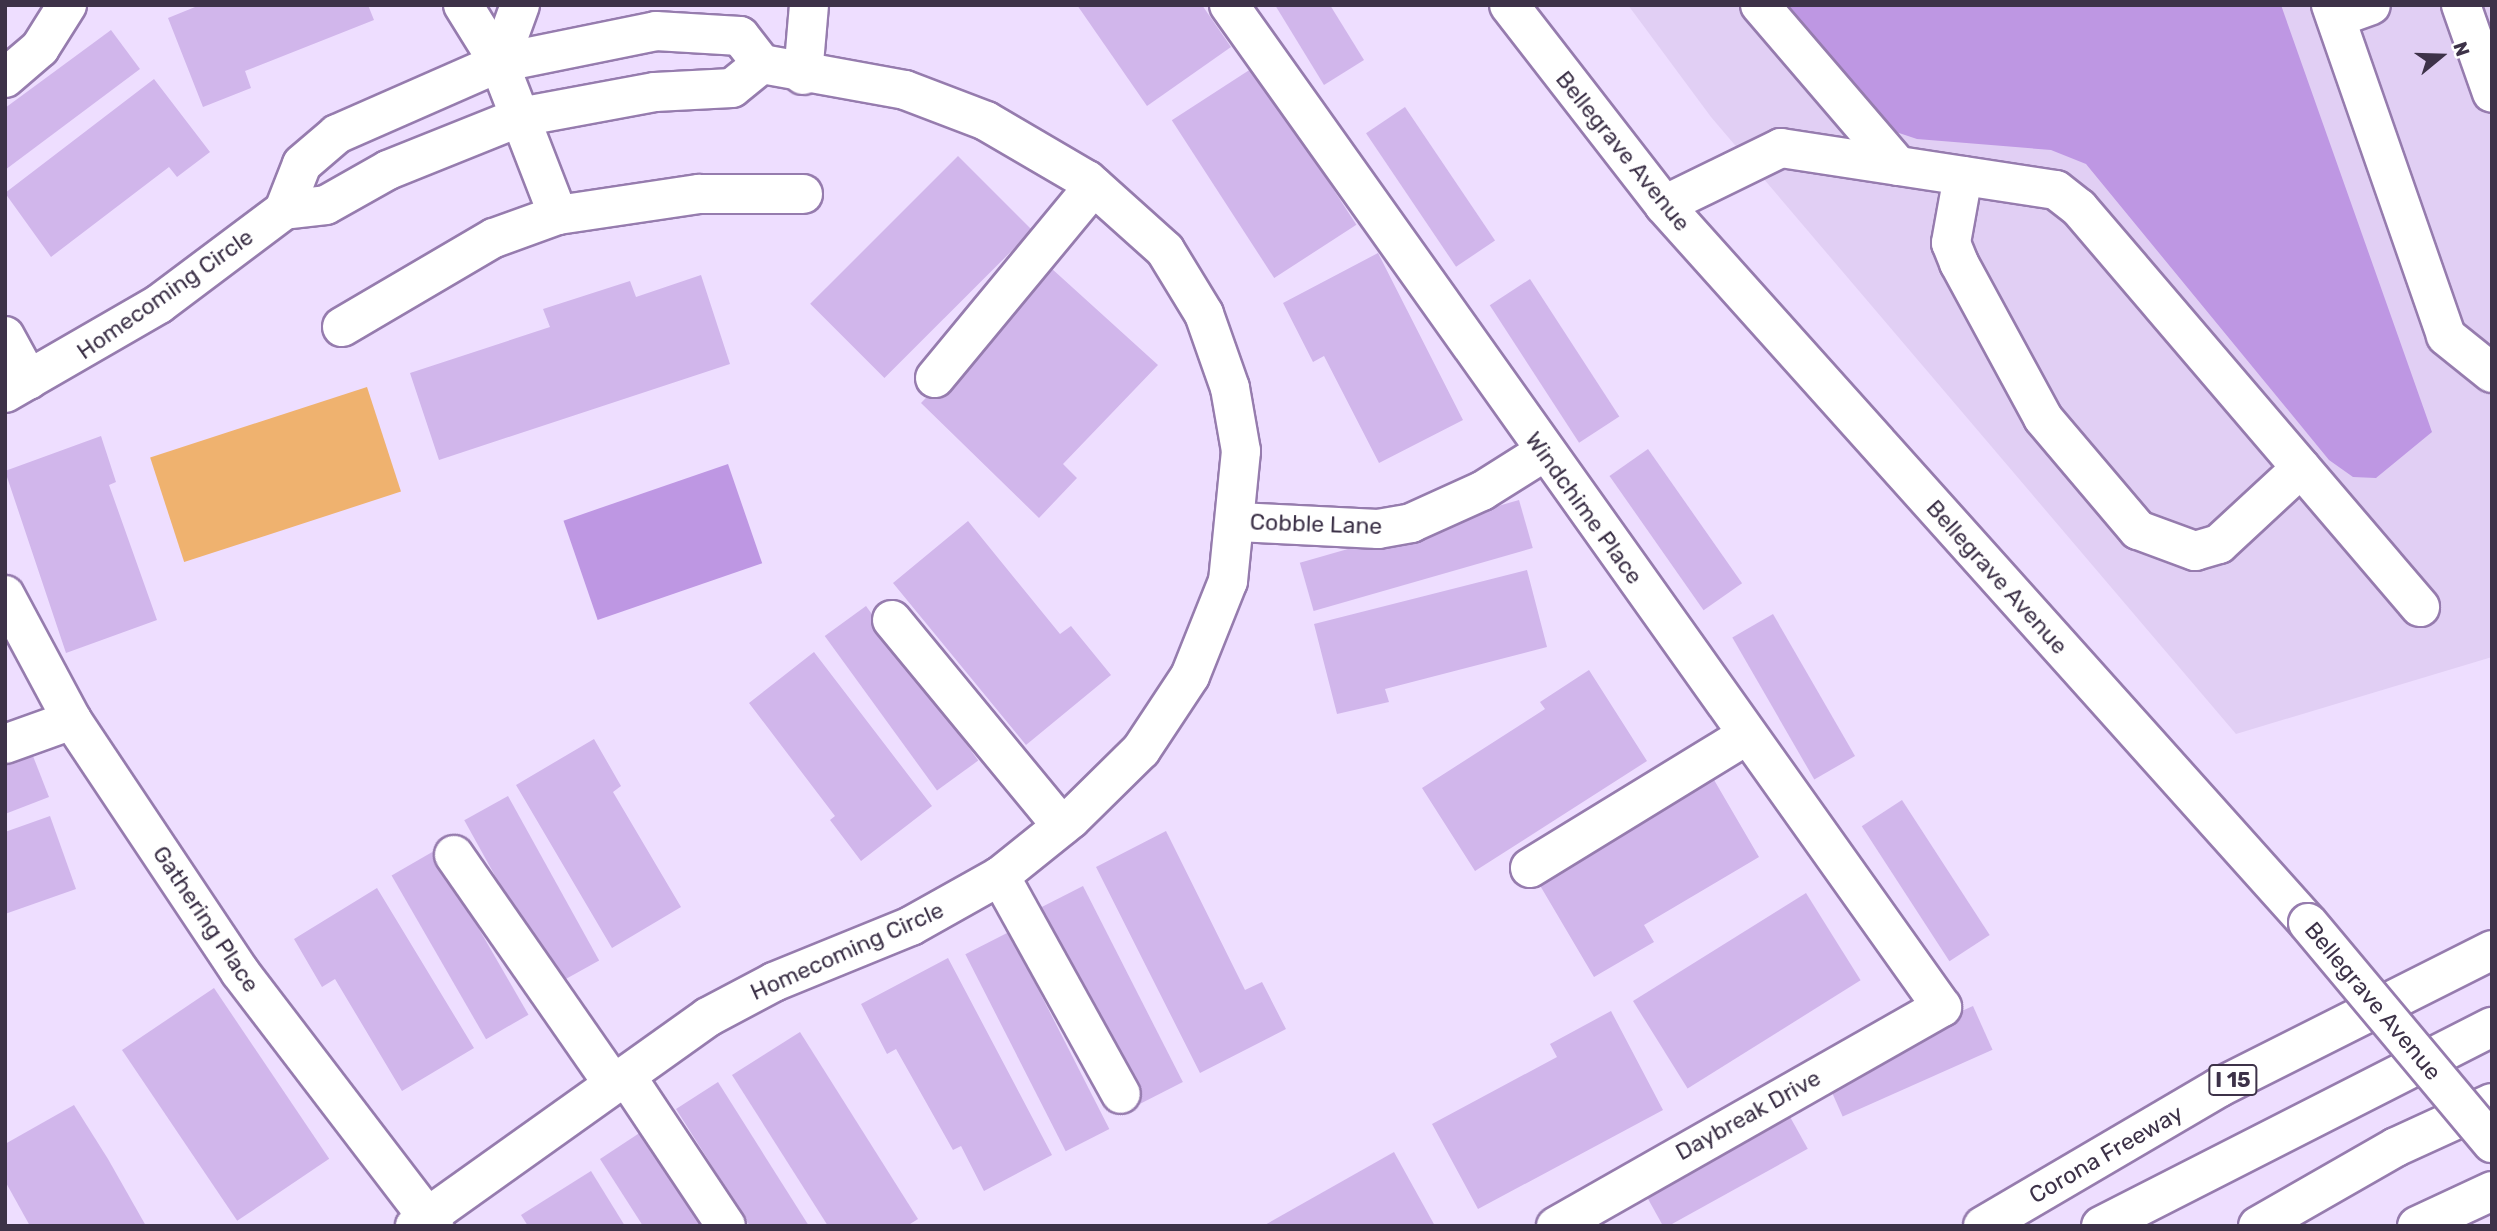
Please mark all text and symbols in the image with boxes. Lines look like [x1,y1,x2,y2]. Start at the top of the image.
north arrow [2406,21,2476,91]
text: N [2448,39,2474,59]
street label: Bellegrave Avenue [1550,65,1696,237]
street label: Homecoming Circle [72,223,258,365]
street label: Windchime Place [1520,426,1648,590]
street label: Bellegrave Avenue [1920,494,2074,660]
street label: Cobble Lane [1249,508,1383,540]
street label: Gathering Place [147,841,265,997]
street label: Homecoming Circle [746,896,948,1006]
street label: Bellegrave Avenue [2299,916,2447,1086]
road number: I 15 [2207,1062,2259,1098]
street label: Daybreak Drive [1671,1064,1825,1166]
street label: Corona Freeway [2024,1099,2188,1209]

